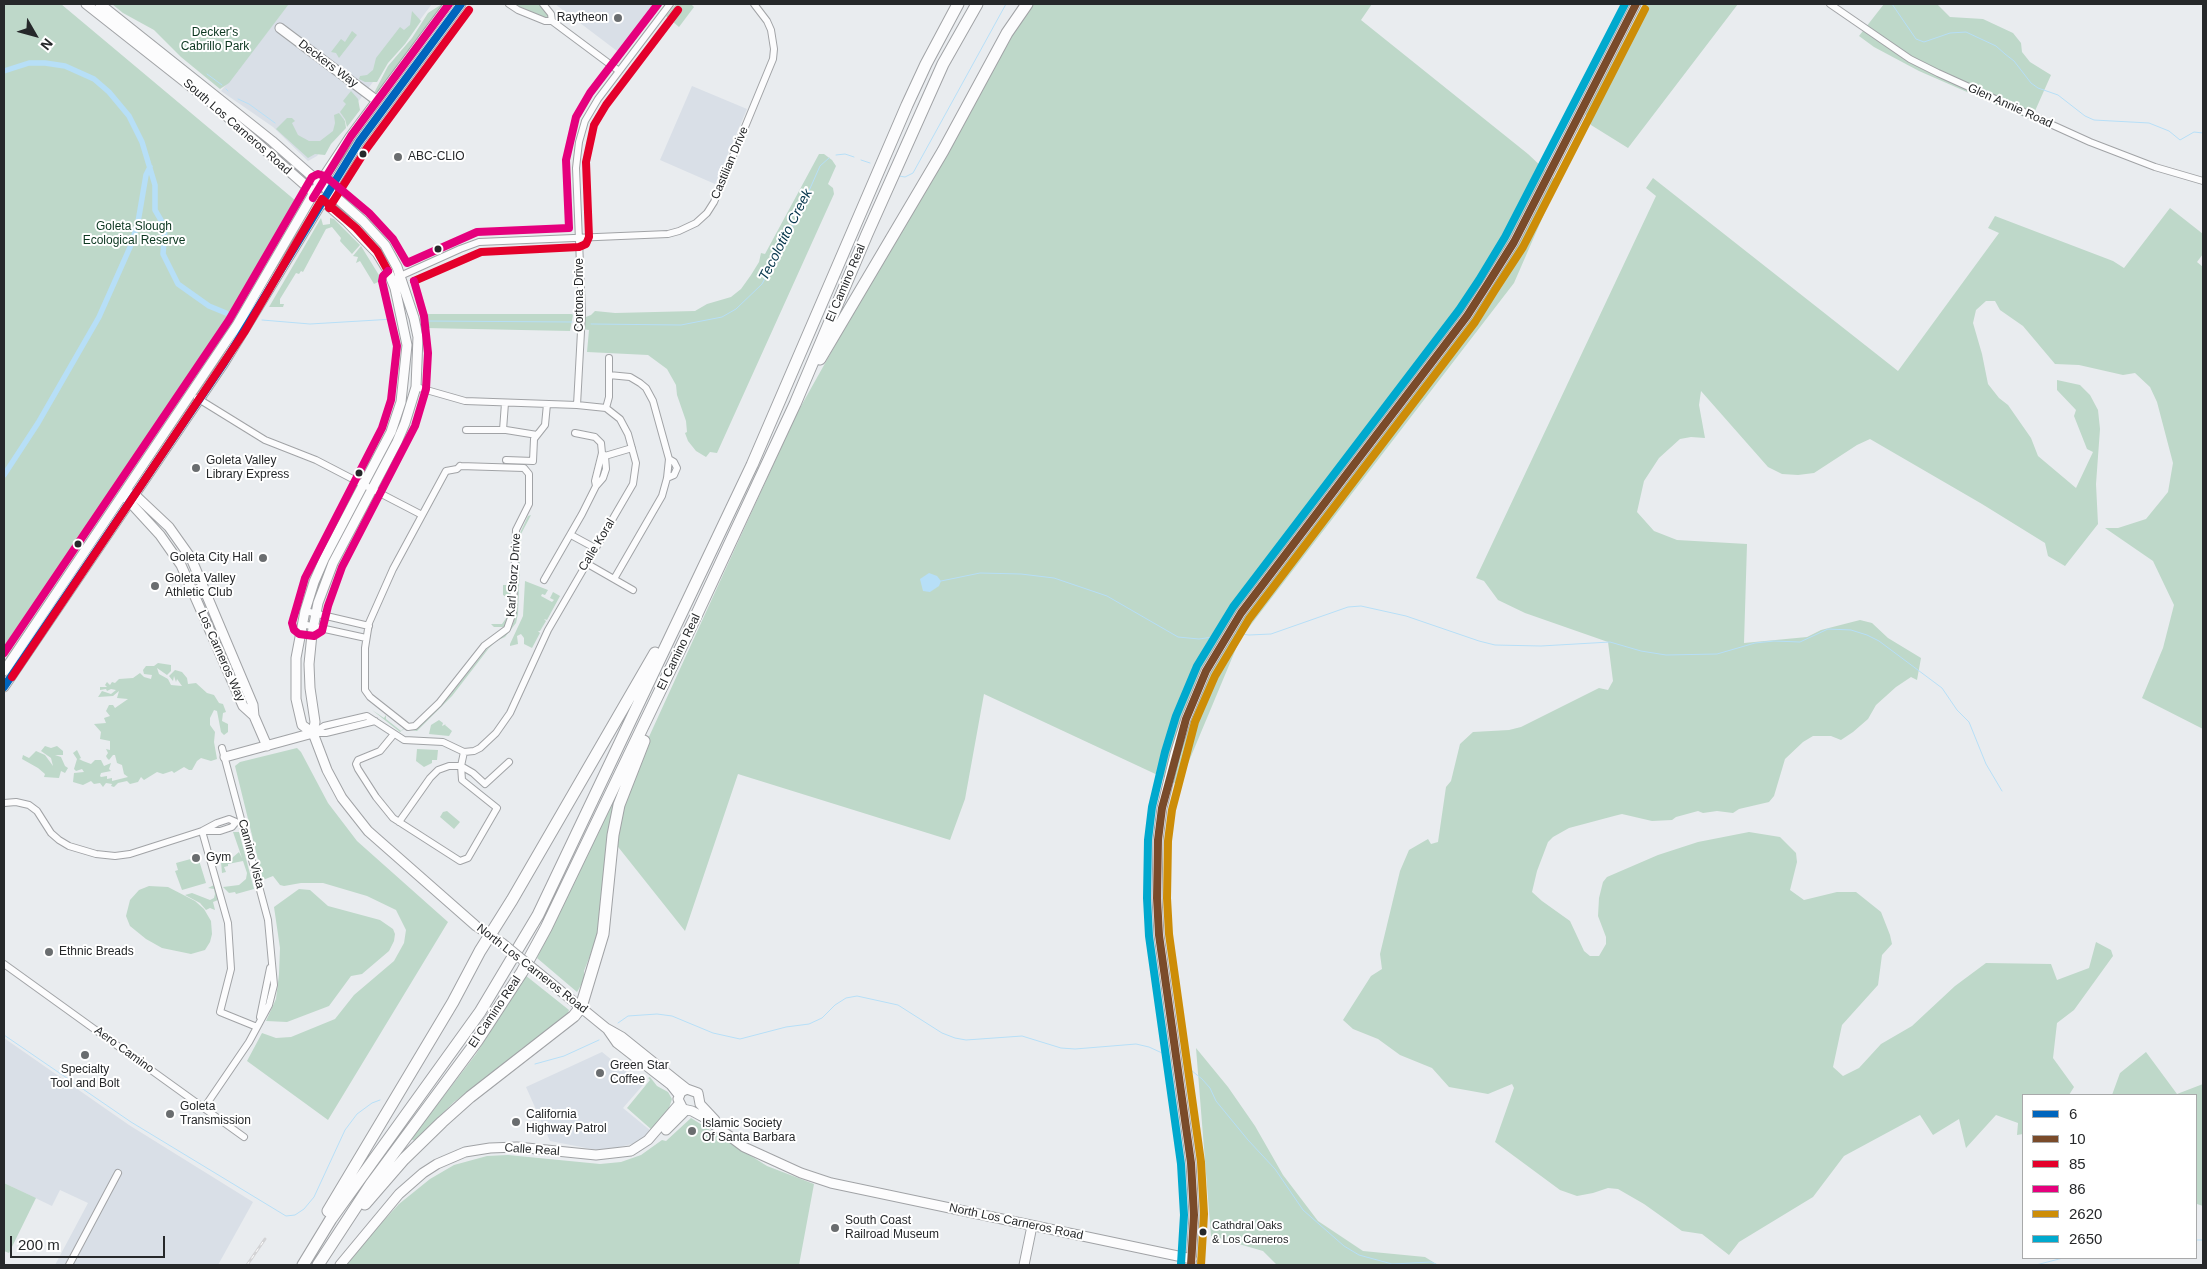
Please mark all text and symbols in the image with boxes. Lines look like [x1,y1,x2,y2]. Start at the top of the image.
north arrow [10,10,60,60]
place label: Raytheon [557,11,608,25]
marker: Raytheon [612,12,624,24]
park label: Decker's Cabrillo Park [181,26,249,54]
text: N [37,35,56,53]
street label: Deckers Way [295,37,361,91]
street label: South Los Carneros Road [180,76,294,178]
street label: Glen Annie Road [1965,81,2055,131]
street label: Castilian Drive [708,125,752,201]
unlabelled marker [358,149,368,159]
place label: ABC-CLIO [408,150,465,164]
marker: ABC-CLIO [392,151,404,163]
water label: Tecolotito Creek [756,186,816,284]
park label: Goleta Slough Ecological Reserve [83,220,185,248]
street label: El Camino Real [823,242,869,324]
unlabelled marker [433,244,443,254]
street label: Cortona Drive [573,258,587,332]
place label: Goleta Valley Library Express [206,454,289,482]
marker: Goleta Valley Library Express [190,462,202,474]
unlabelled marker [354,468,364,478]
street label: Calle Koral [576,516,618,574]
street label: Karl Storz Drive [504,533,524,617]
unlabelled marker [73,539,83,549]
place label: Goleta City Hall [170,551,253,565]
marker: Goleta City Hall [257,552,269,564]
place label: Goleta Valley Athletic Club [165,572,235,600]
marker: Goleta Valley Athletic Club [149,580,161,592]
street label: Los Carneros Way [194,608,248,704]
street label: El Camino Real [654,611,704,693]
street label: Camino Vista [235,818,267,890]
place label: Gym [206,851,231,865]
marker: Gym [190,852,202,864]
street label: North Los Carneros Road [474,921,590,1017]
place label: Ethnic Breads [59,945,134,959]
marker: Ethnic Breads [43,946,55,958]
street label: El Camino Real [466,973,524,1051]
street label: Aero Camino [91,1024,157,1076]
marker: Specialty Tool and Bolt [79,1049,91,1061]
place label: Green Star Coffee [610,1059,669,1087]
place label: Specialty Tool and Bolt [50,1063,120,1091]
marker: Green Star Coffee [594,1067,606,1079]
legend [2022,1094,2197,1259]
place label: Goleta Transmission [180,1100,251,1128]
text: 6 [2069,1105,2077,1122]
marker: Goleta Transmission [164,1108,176,1120]
place label: California Highway Patrol [526,1108,607,1136]
marker: California Highway Patrol [510,1116,522,1128]
place label: Islamic Society Of Santa Barbara [702,1117,795,1145]
marker: Islamic Society Of Santa Barbara [686,1125,698,1137]
text: 10 [2069,1130,2086,1147]
street label: Calle Real [504,1141,560,1159]
text: 85 [2069,1155,2086,1172]
text: 86 [2069,1180,2086,1197]
street label: North Los Carneros Road [948,1201,1084,1243]
text: 2620 [2069,1205,2102,1222]
place label: South Coast Railroad Museum [845,1214,939,1242]
place label: Cathdral Oaks & Los Carneros [1212,1219,1288,1245]
marker: South Coast Railroad Museum [829,1222,841,1234]
scale bar [12,1226,168,1258]
marker: Cathdral Oaks & Los Carneros [1198,1227,1208,1237]
text: 2650 [2069,1230,2102,1247]
text: 200 m [18,1236,60,1253]

